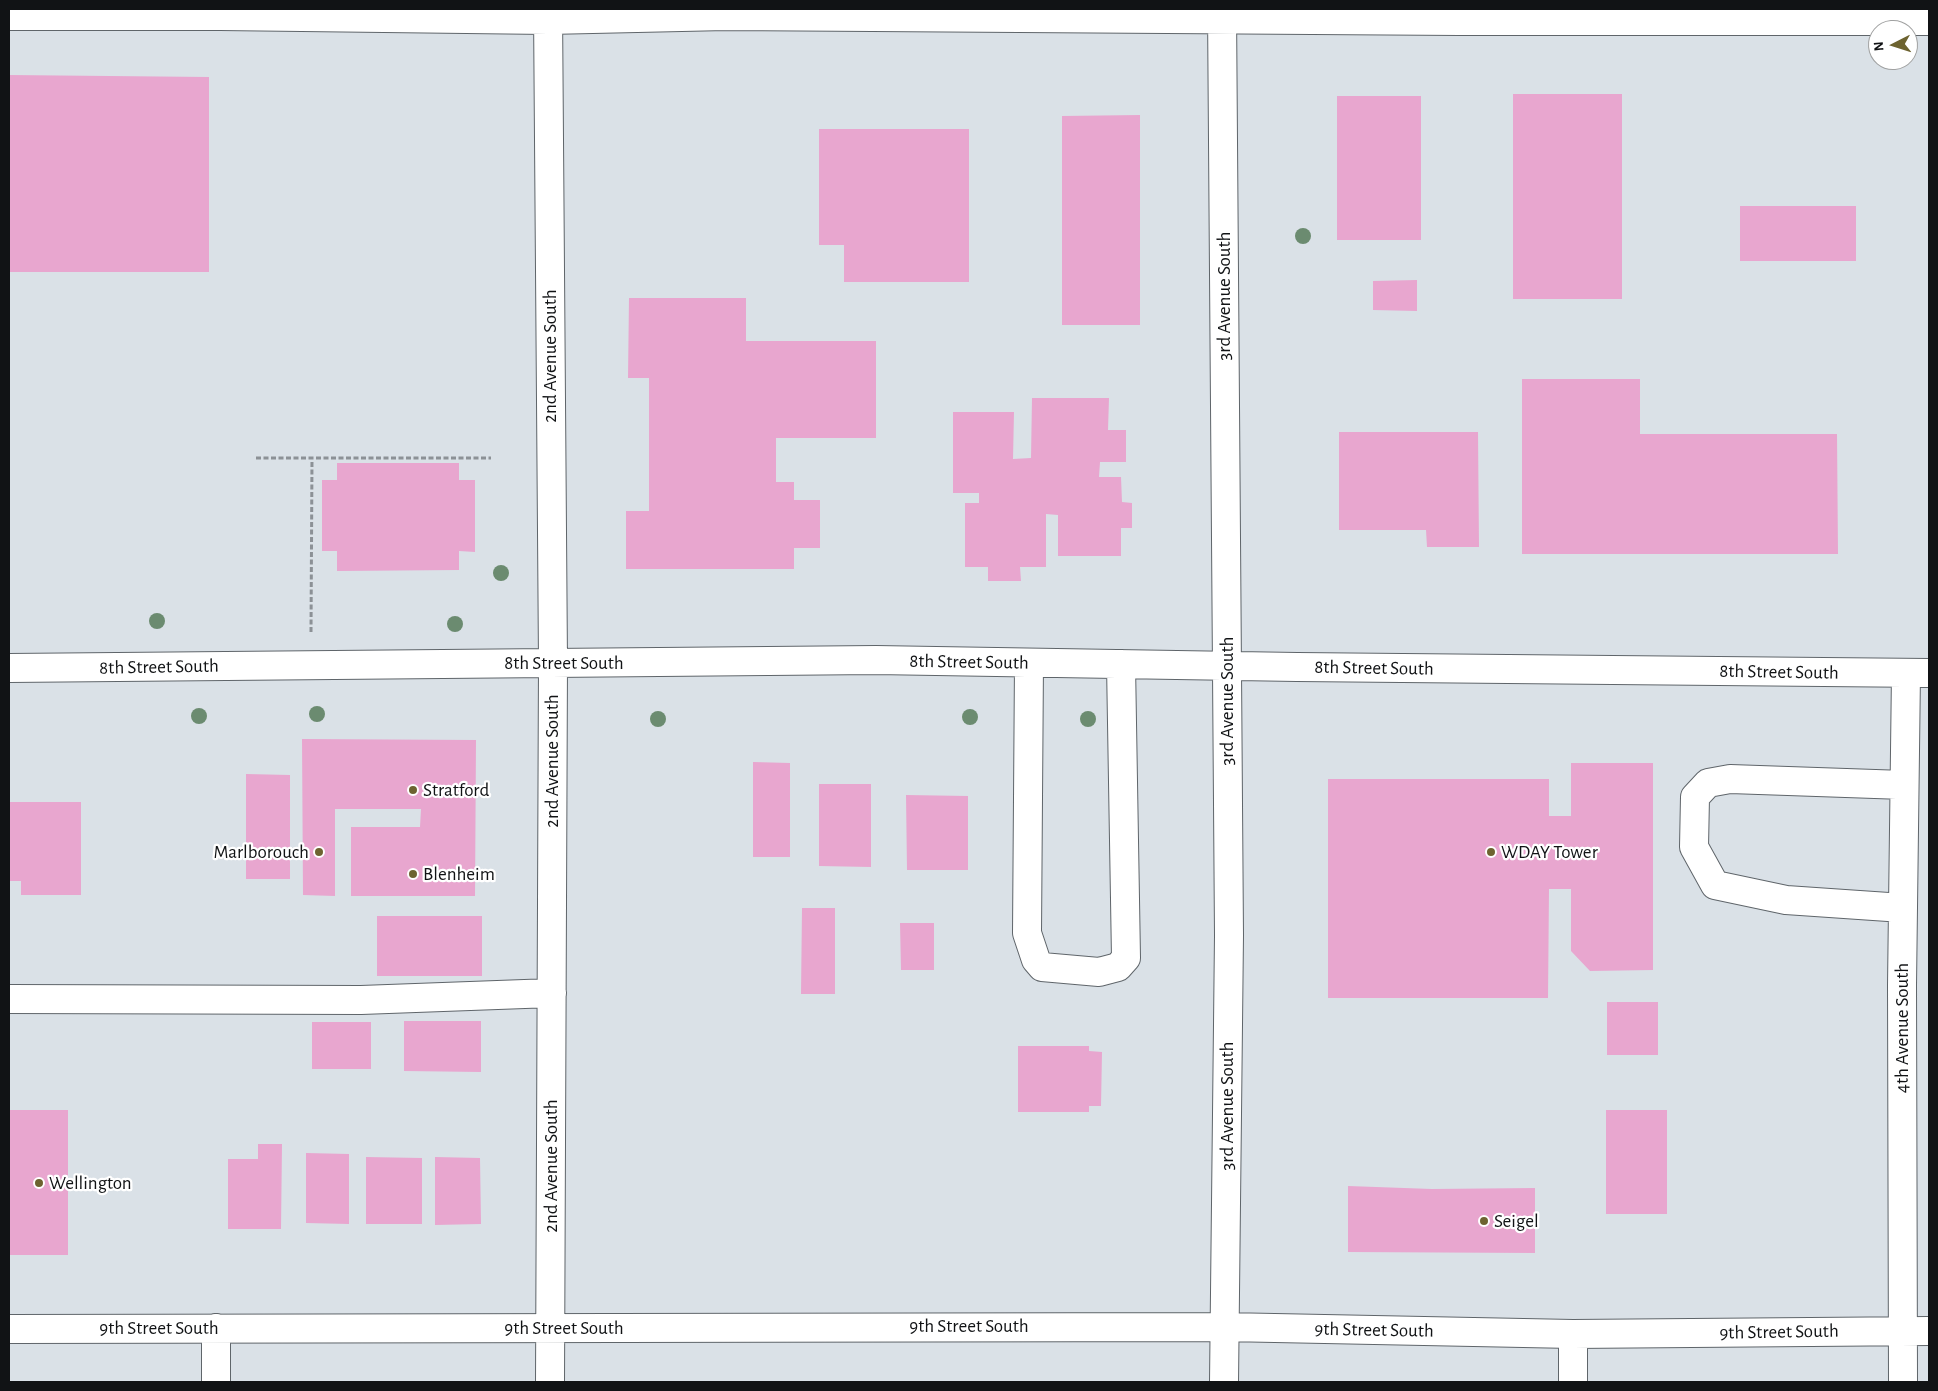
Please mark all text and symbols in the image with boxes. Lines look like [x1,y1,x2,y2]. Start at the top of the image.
north arrow [1868,20,1918,70]
text: N [1872,41,1886,52]
street label: 3rd Avenue South [1213,232,1235,360]
street label: 2nd Avenue South [539,289,561,423]
street label: 3rd Avenue South [1216,637,1238,765]
street label: 8th Street South [909,650,1029,674]
street label: 8th Street South [504,652,624,674]
street label: 8th Street South [99,655,219,679]
street label: 8th Street South [1314,656,1434,680]
street label: 8th Street South [1719,660,1839,684]
street label: 2nd Avenue South [541,694,563,828]
place label: Stratford [423,779,489,801]
marker: Stratford [407,784,419,796]
place label: Marlborouch [214,841,309,863]
place label: WDAY Tower [1501,841,1598,863]
marker: Marlborouch [313,846,325,858]
marker: WDAY Tower [1485,846,1497,858]
place label: Blenheim [423,863,495,885]
marker: Blenheim [407,868,419,880]
street label: 4th Avenue South [1891,963,1913,1093]
street label: 3rd Avenue South [1216,1042,1238,1170]
street label: 2nd Avenue South [540,1099,562,1233]
place label: Wellington [49,1172,132,1194]
marker: Wellington [33,1177,45,1189]
place label: Seigel [1494,1210,1539,1232]
marker: Seigel [1478,1215,1490,1227]
street label: 9th Street South [909,1315,1029,1337]
street label: 9th Street South [99,1317,219,1339]
street label: 9th Street South [504,1317,624,1339]
street label: 9th Street South [1314,1318,1434,1342]
street label: 9th Street South [1719,1320,1839,1344]

